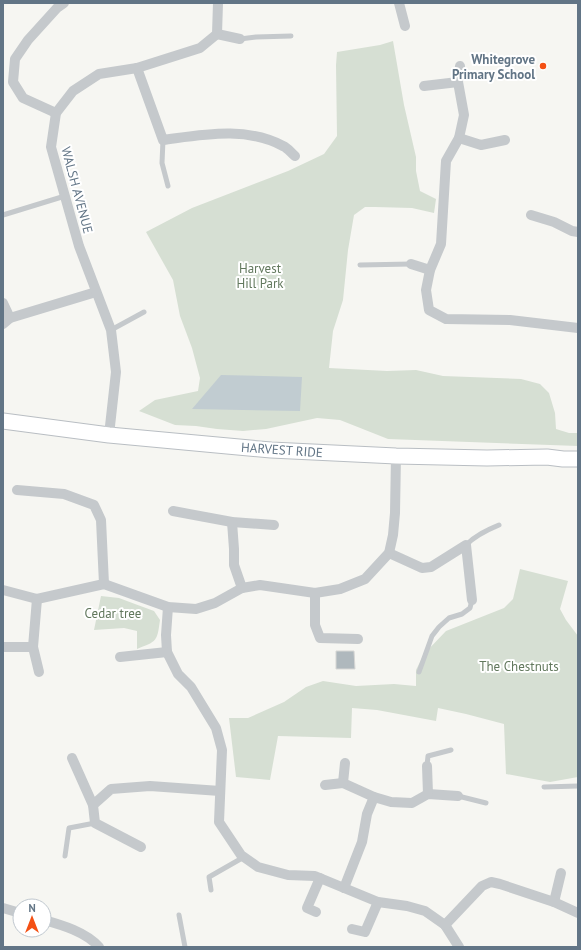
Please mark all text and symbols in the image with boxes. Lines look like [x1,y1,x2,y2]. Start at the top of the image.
place label: Whitegrove Primary School [452,51,535,83]
marker: Whitegrove Primary School [538,61,548,71]
street label: WALSH AVENUE [57,145,97,235]
park label: Harvest Hill Park [236,260,284,292]
street label: HARVEST RIDE [241,439,323,461]
park label: Cedar tree [85,605,141,622]
park label: The Chestnuts [479,658,559,675]
north arrow [12,898,52,938]
text: N [28,901,36,915]

